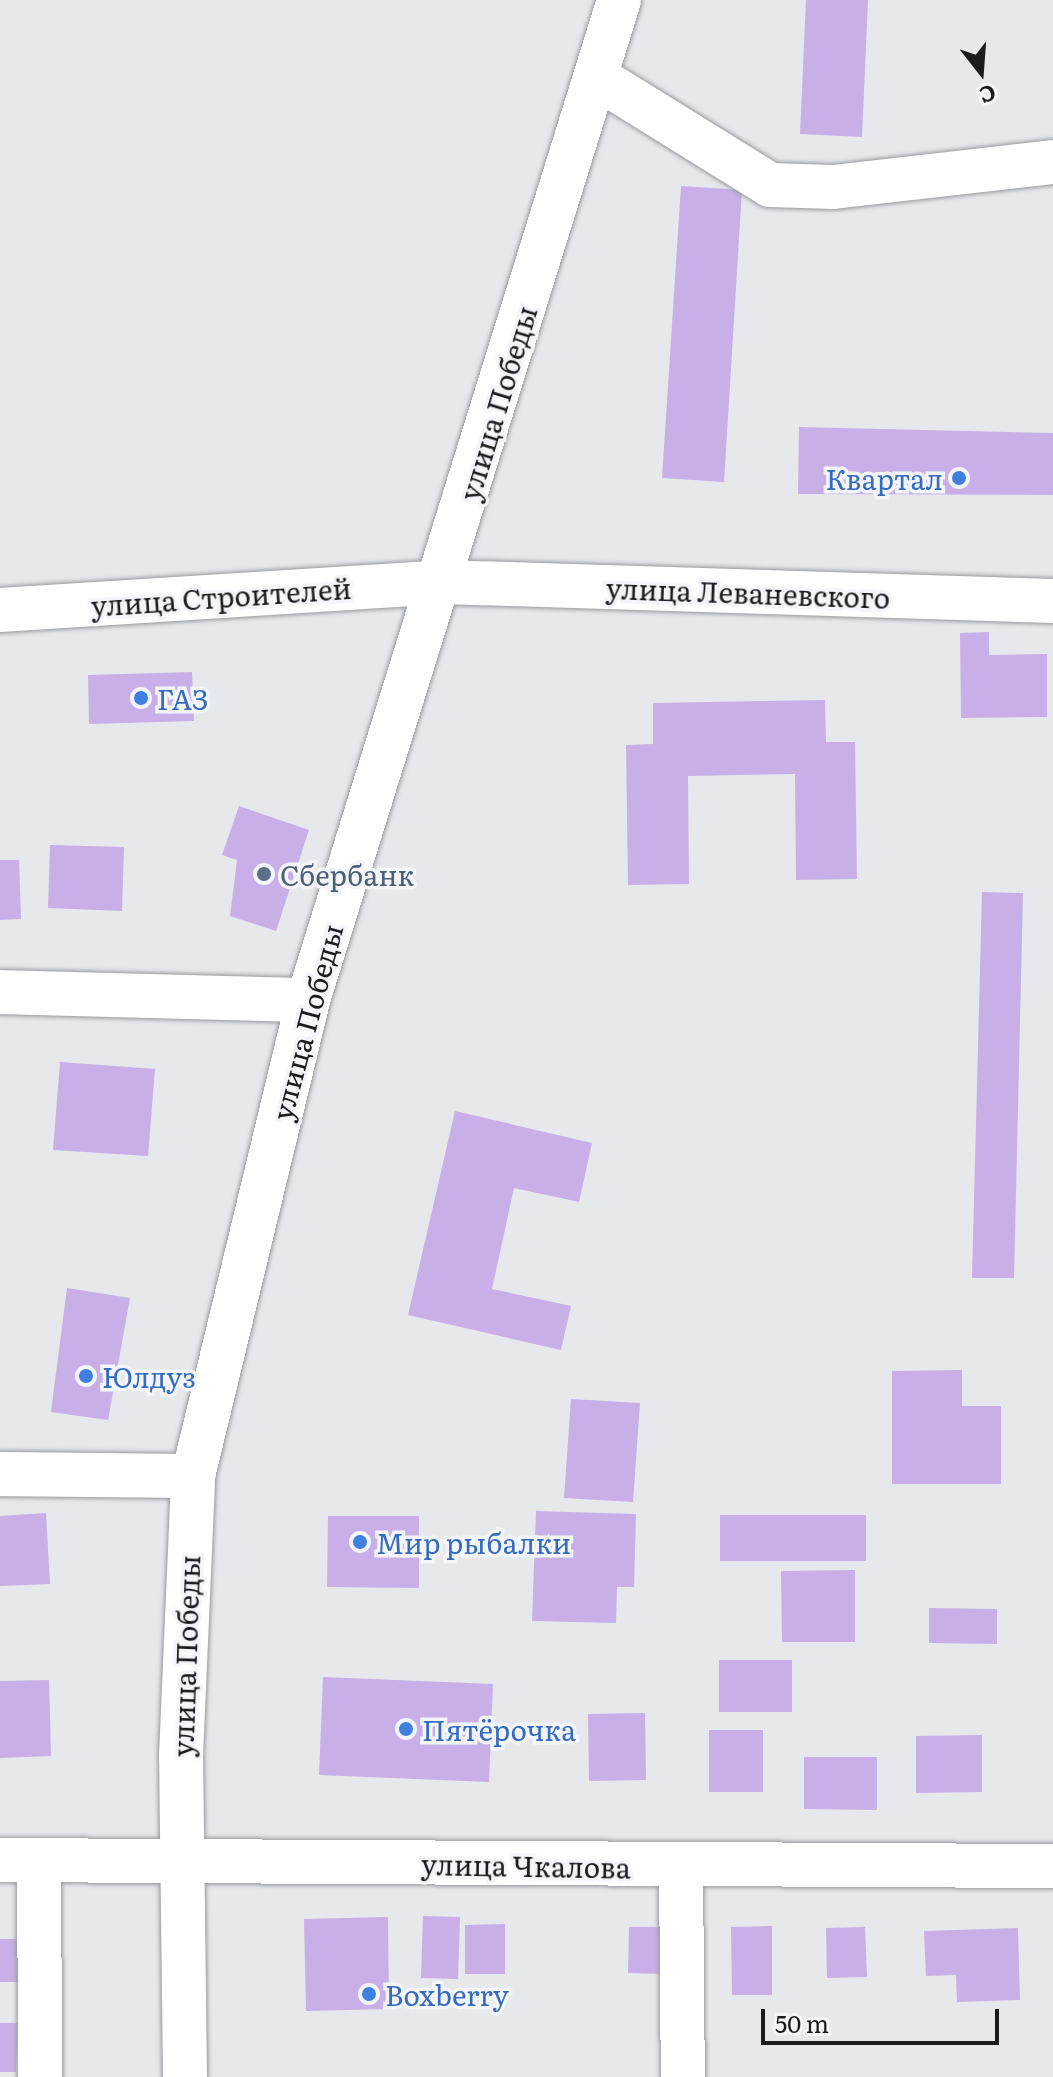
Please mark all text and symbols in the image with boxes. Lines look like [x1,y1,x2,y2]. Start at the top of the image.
north arrow [941,32,1021,112]
text: С [976,77,1000,113]
street label: улица Победы [451,302,543,504]
place label: Квартал [826,461,943,495]
marker: Квартал [950,469,968,487]
street label: улица Строителей [90,570,352,622]
street label: улица Леваневского [605,570,891,614]
place label: ГАЗ [157,681,208,715]
marker: ГАЗ [132,689,150,707]
place label: Сбербанк [280,857,414,891]
marker: Сбербанк [255,865,273,883]
street label: улица Победы [264,920,348,1124]
place label: Юлдуз [102,1359,196,1393]
marker: Юлдуз [77,1367,95,1385]
place label: Мир рыбалки [376,1525,571,1559]
marker: Мир рыбалки [351,1533,369,1551]
street label: улица Победы [165,1555,205,1757]
place label: Пятёрочка [422,1712,576,1746]
marker: Пятёрочка [397,1720,415,1738]
street label: улица Чкалова [421,1846,631,1884]
place label: Boxberry [385,1977,509,2011]
marker: Boxberry [360,1985,378,2003]
scale bar [765,1993,1003,2043]
text: 50 m [775,2005,829,2040]

